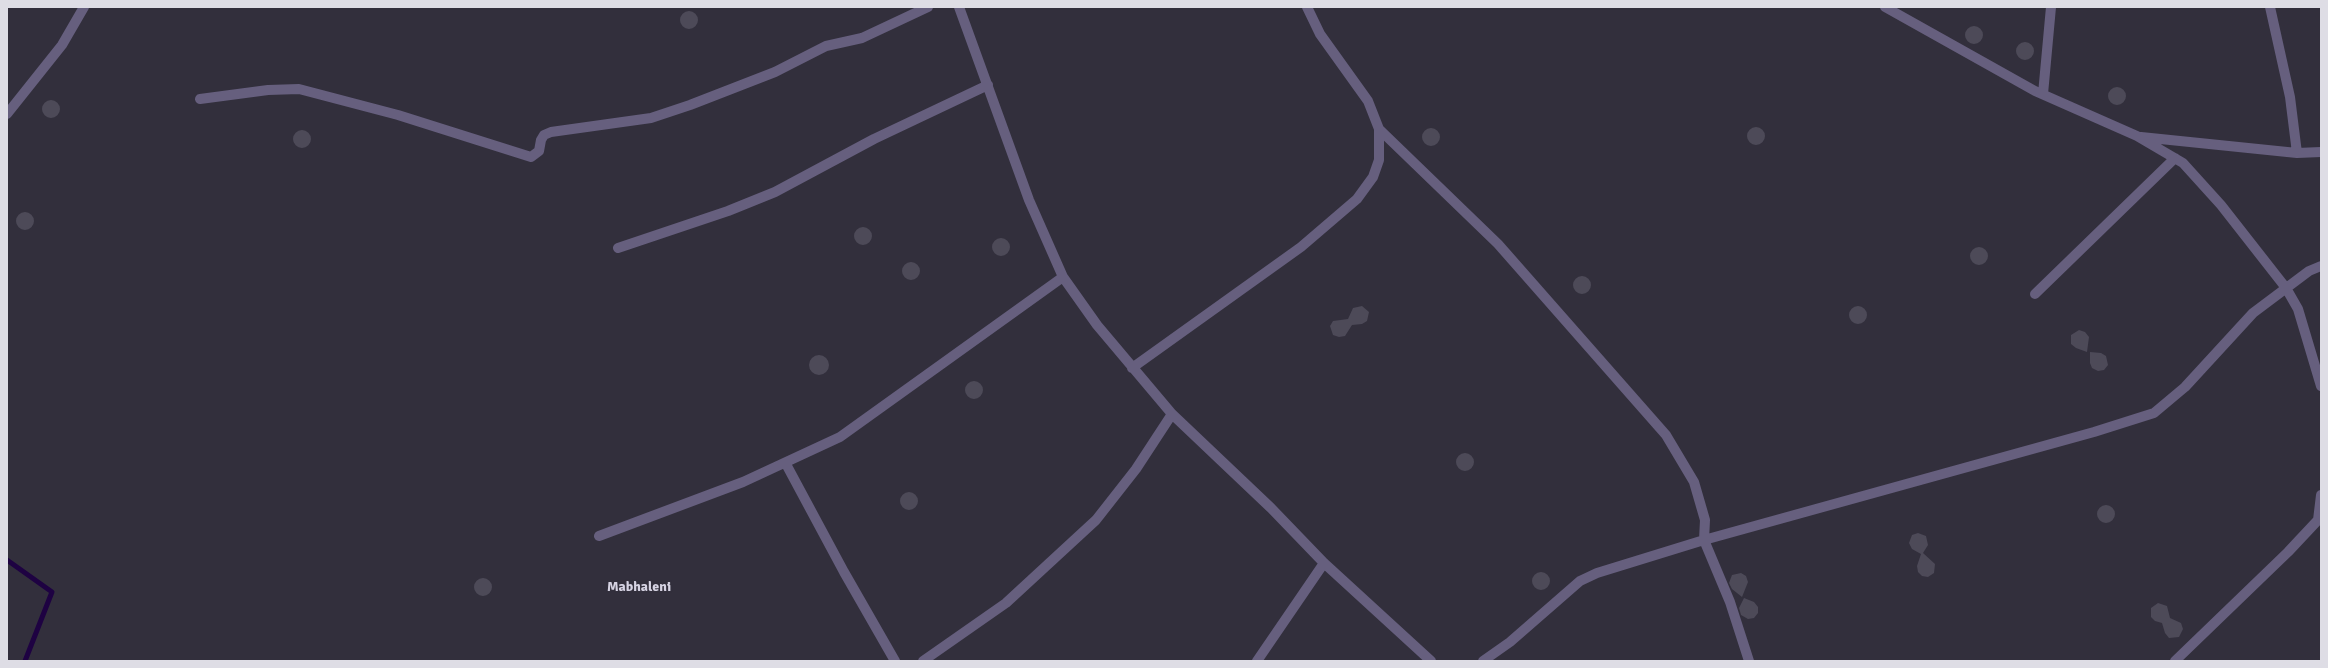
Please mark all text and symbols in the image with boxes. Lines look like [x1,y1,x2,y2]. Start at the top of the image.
district label: Mabhaleni [607,579,671,595]

